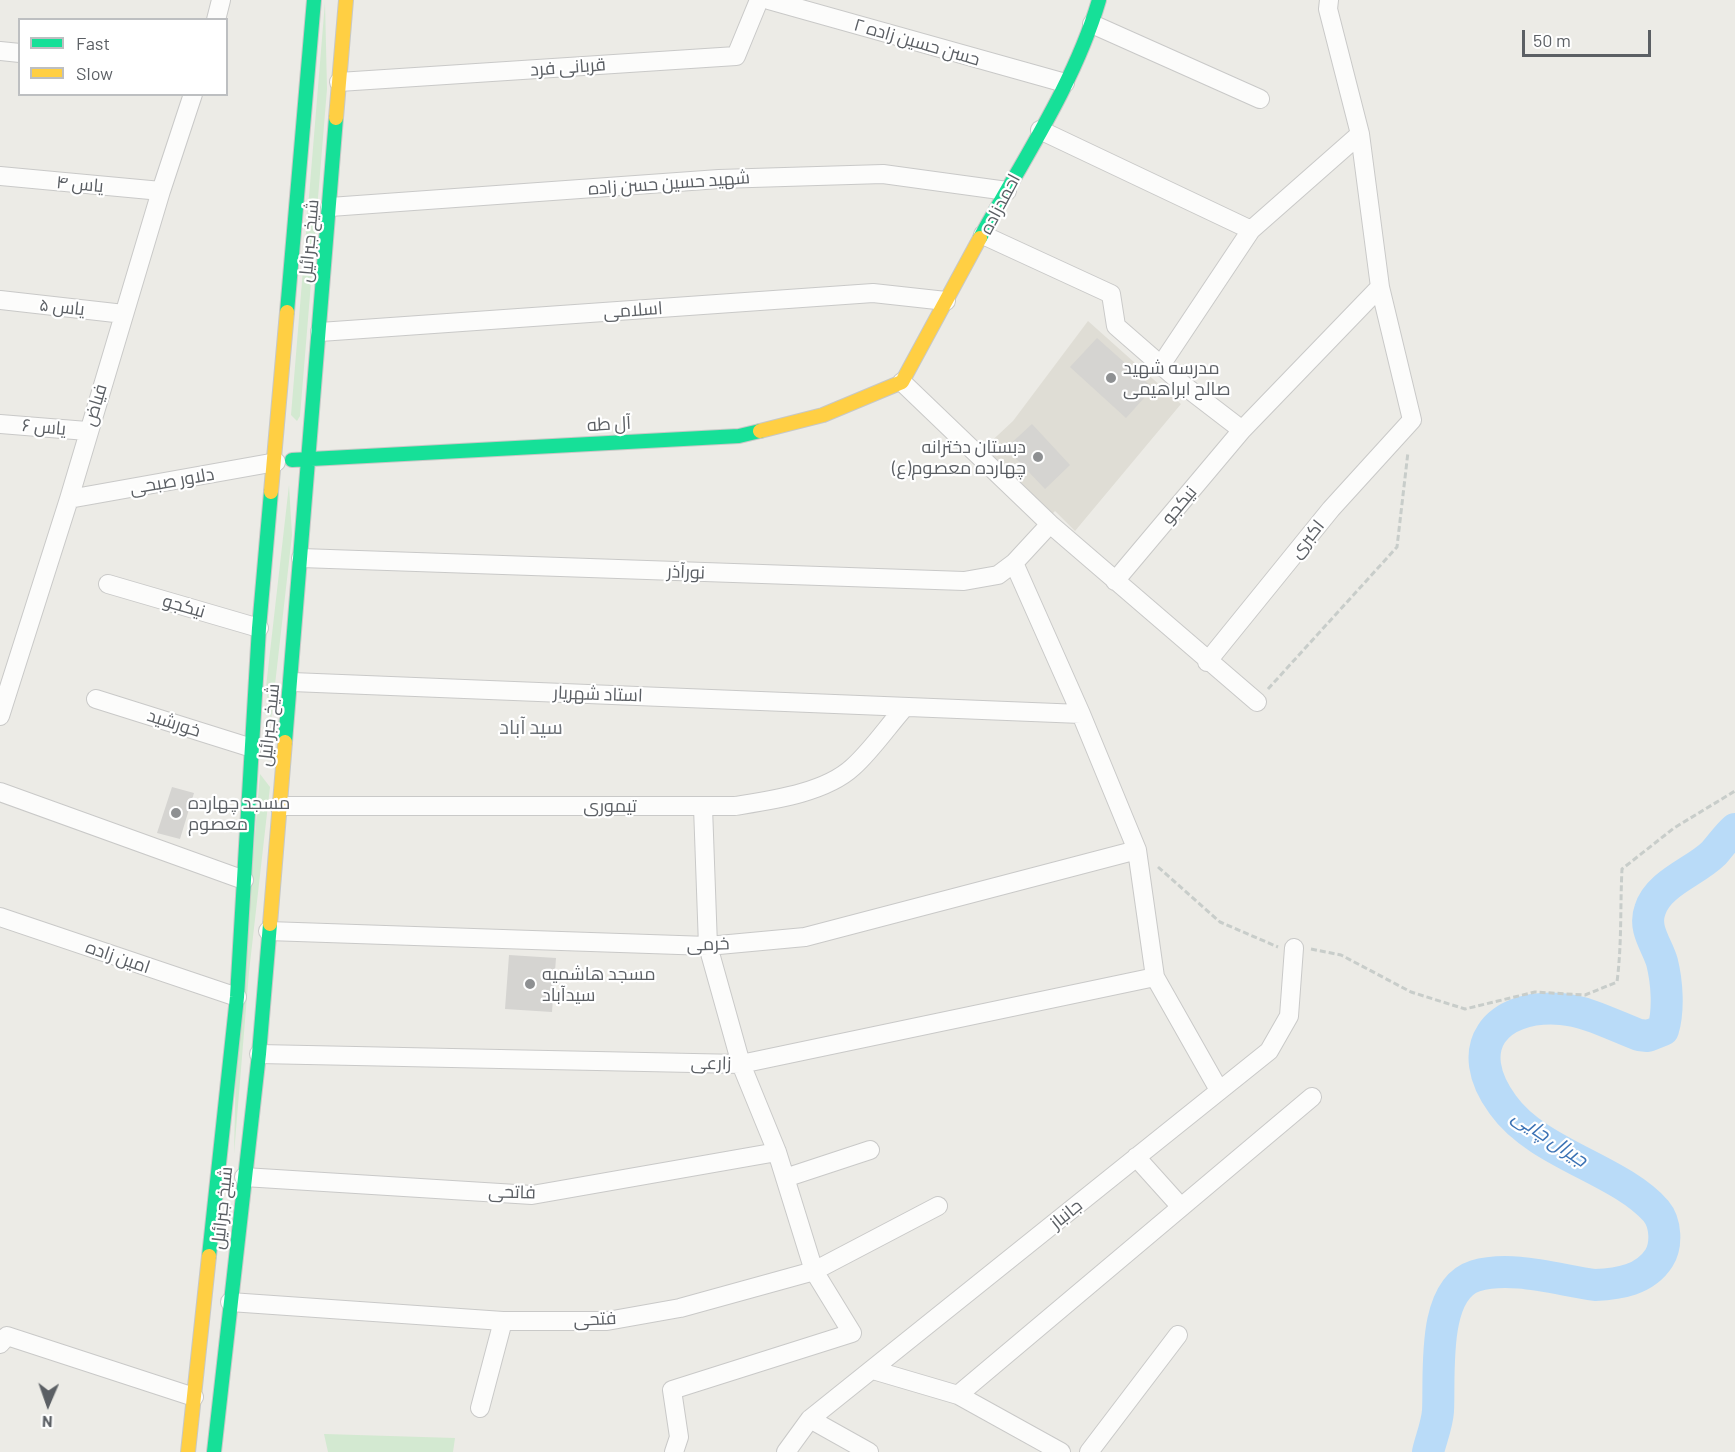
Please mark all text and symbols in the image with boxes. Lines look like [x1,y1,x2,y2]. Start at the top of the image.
street label: حسن حسین زاده ۲ [851,14,983,70]
legend [18,18,228,96]
scale bar [1525,18,1654,56]
text: 50 m [1533,29,1571,51]
text: Fast [76,32,110,54]
street label: قربانی فرد [529,54,607,80]
text: Slow [76,62,113,84]
street label: شهید حسین حسن زاده [587,167,751,199]
street label: احمدزاده [975,170,1025,238]
street label: یاس ۴ [55,171,105,197]
street label: شیخ جبرائیل [295,199,323,283]
street label: یاس ۵ [38,294,86,320]
street label: اسلامی [603,297,663,323]
place label: مدرسه شهید صالح ابراهیمی [1123,357,1230,400]
marker: مدرسه شهید صالح ابراهیمی [1104,371,1118,385]
street label: فیاض [78,381,112,429]
street label: آل طه [586,412,632,436]
street label: یاس ۶ [21,414,67,440]
place label: دبستان دخترانه چهارده معصوم(ع) [892,436,1026,478]
marker: دبستان دخترانه چهارده معصوم(ع) [1031,450,1045,464]
street label: دلاور صبحی [128,463,216,499]
street label: نیکجو [1157,482,1201,528]
street label: اکبری [1285,516,1329,562]
street label: نورآذر [667,561,705,583]
street label: نیکجو [160,590,208,622]
street label: شیخ جبرائیل [254,682,284,768]
street label: استاد شهریار [553,682,643,706]
street label: خورشید [145,704,203,742]
district label: سید آباد [499,715,563,739]
place label: مسجد چهارده معصوم [188,792,290,834]
street label: تیموری [583,795,637,817]
marker: مسجد چهارده معصوم [169,806,183,820]
street label: خرمی [686,932,730,956]
street label: امین زاده [83,936,153,978]
place label: مسجد هاشمیه سیدآباد [542,963,655,1006]
marker: مسجد هاشمیه سیدآباد [523,977,537,991]
street label: زارعی [690,1052,732,1074]
water label: جیرال چایی [1508,1104,1592,1172]
street label: شیخ جبرائیل [207,1165,237,1251]
street label: فاتحی [488,1181,536,1203]
street label: جانباز [1045,1194,1087,1234]
street label: فتحی [573,1307,617,1331]
north arrow [18,1374,78,1434]
text: N [42,1413,53,1432]

